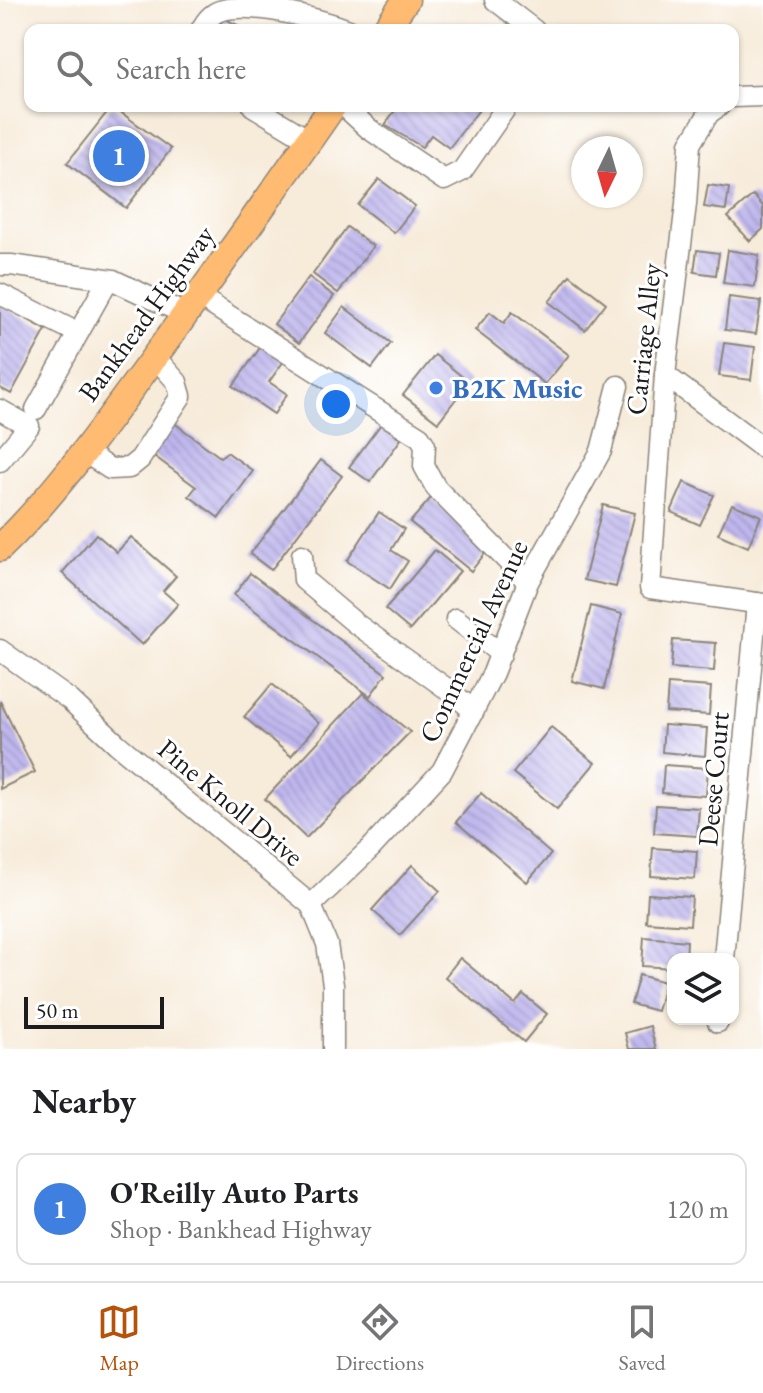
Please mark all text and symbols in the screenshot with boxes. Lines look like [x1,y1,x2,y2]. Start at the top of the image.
search box [24,24,739,112]
icon: search [52,46,96,90]
text: Search here [116,49,246,88]
pin: 1 [93,126,145,186]
north arrow [571,136,643,208]
street label: Bankhead Highway [70,217,222,408]
street label: Carriage Alley [617,261,669,417]
place label: B2K Music [452,370,583,406]
marker: B2K Music [427,379,445,397]
your location [316,384,356,424]
street label: Commercial Avenue [410,534,536,748]
street label: Deese Court [689,710,737,848]
street label: Pine Knoll Drive [151,730,311,874]
map controls [667,953,739,1025]
button: layers [667,953,739,1025]
scale bar [24,993,164,1029]
text: 50 m [36,996,79,1025]
text: Nearby [32,1079,136,1123]
text: O'Reilly Auto Parts [110,1173,359,1212]
text: 1 [53,1192,67,1226]
text: 120 m [666,1192,729,1226]
text: Shop · Bankhead Highway [110,1212,372,1246]
tab: Map [97,1300,141,1377]
tab: Directions [336,1300,424,1377]
tab: Saved [619,1300,666,1377]

